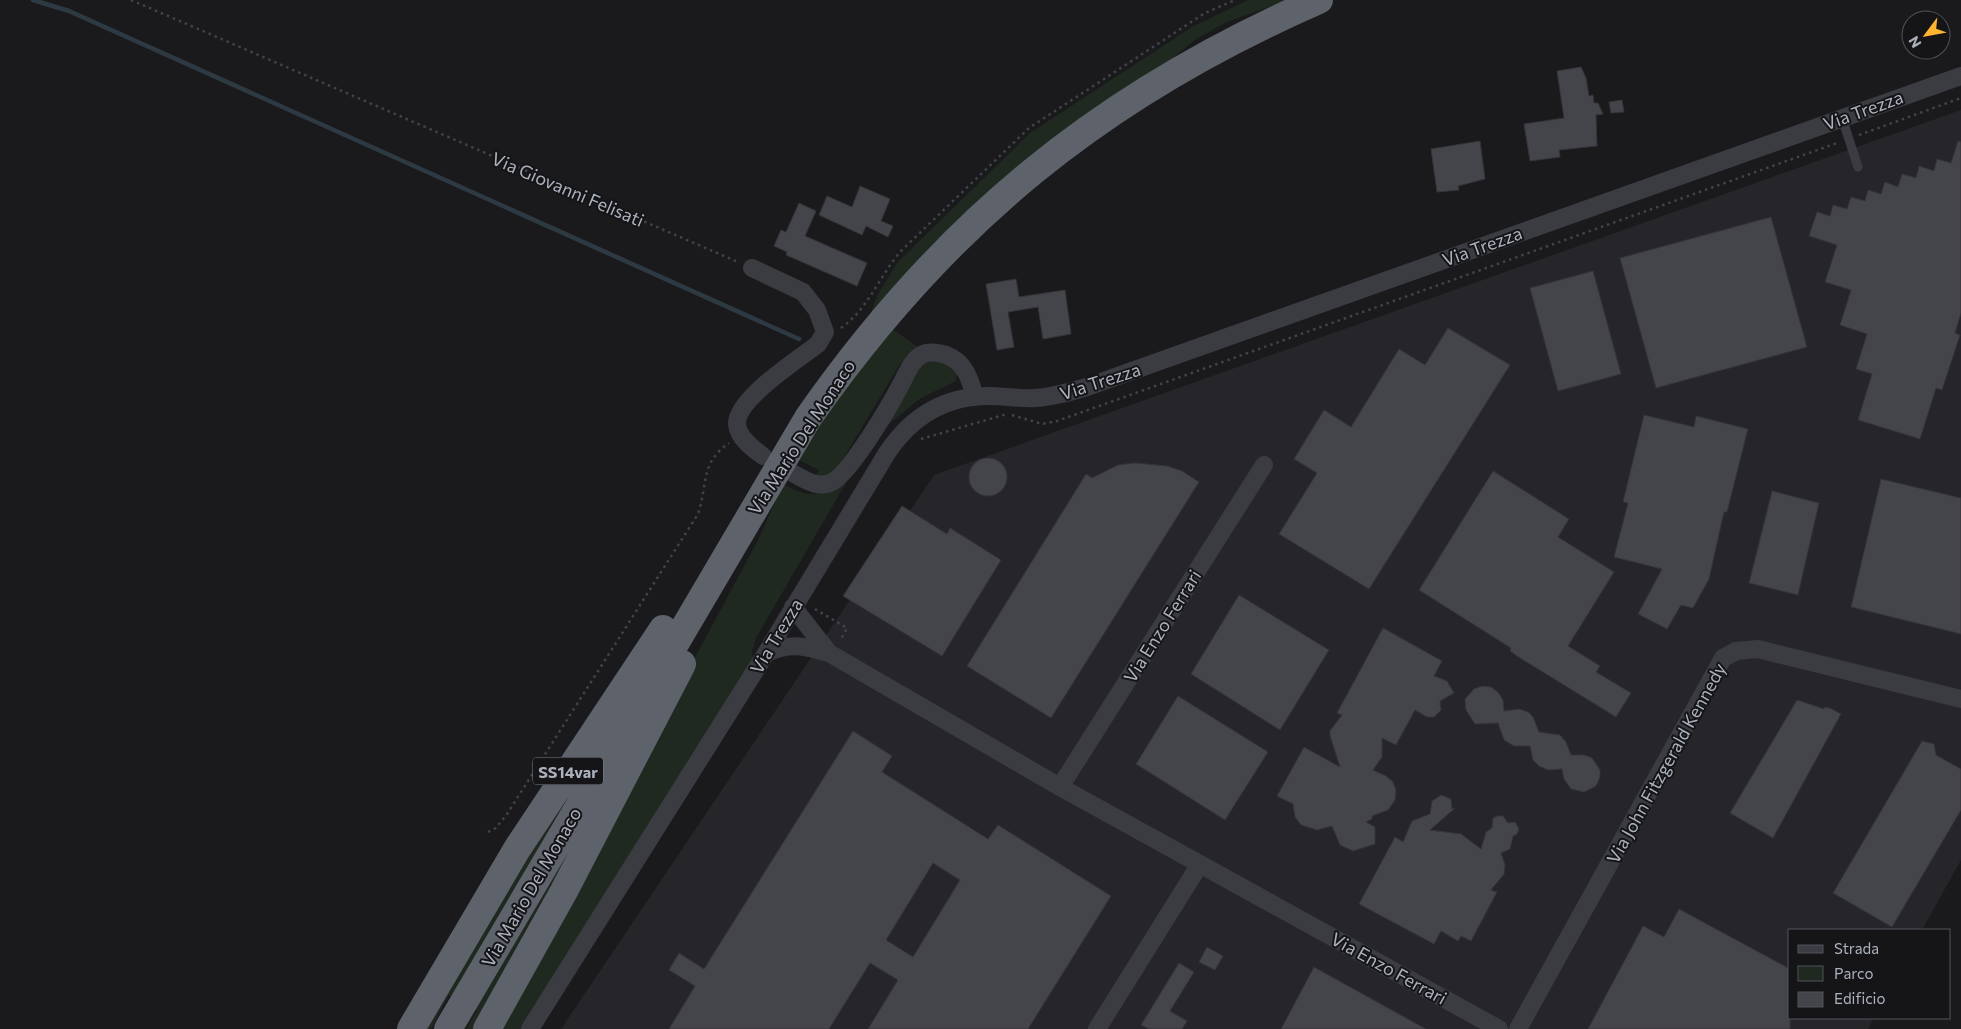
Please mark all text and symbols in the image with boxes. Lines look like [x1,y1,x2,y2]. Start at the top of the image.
north arrow [1901,10,1951,60]
text: N [1905,33,1925,51]
street label: Via Trezza [1820,85,1906,135]
street label: Via Giovanni Felisati [488,147,648,231]
street label: Via Trezza [1439,221,1525,271]
street label: Via Mario Del Monaco [743,355,859,519]
street label: Via Trezza [1057,358,1143,404]
street label: Via Enzo Ferrari [1119,566,1205,686]
street label: Via Trezza [745,595,807,677]
street label: Via John Fitzgerald Kennedy [1602,659,1730,867]
road number: SS14var [533,758,603,784]
street label: Via Mario Del Monaco [476,803,586,971]
street label: Via Enzo Ferrari [1327,927,1451,1009]
legend [1788,929,1951,1019]
text: Strada [1834,939,1879,957]
text: Parco [1834,964,1873,982]
text: Edificio [1834,989,1885,1007]

